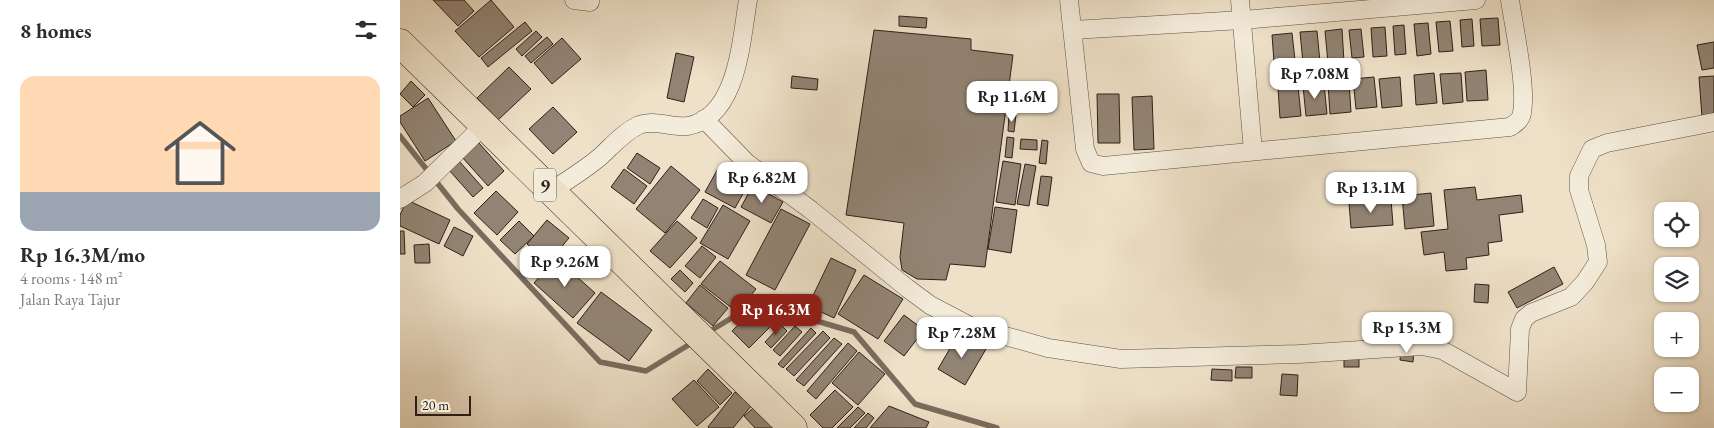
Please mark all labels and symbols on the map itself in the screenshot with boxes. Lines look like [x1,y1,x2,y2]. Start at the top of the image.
pin: Rp 7.08M [1263,58,1367,100]
pin: Rp 11.6M [960,80,1064,123]
pin: Rp 6.82M [710,162,814,204]
road number: 9 [534,168,556,202]
pin: Rp 13.1M [1319,172,1423,214]
pin: Rp 9.26M [513,246,617,288]
pin: Rp 16.3M [724,294,828,336]
pin: Rp 15.3M [1355,312,1459,354]
pin: Rp 7.28M [910,316,1014,359]
scale bar [415,393,471,416]

